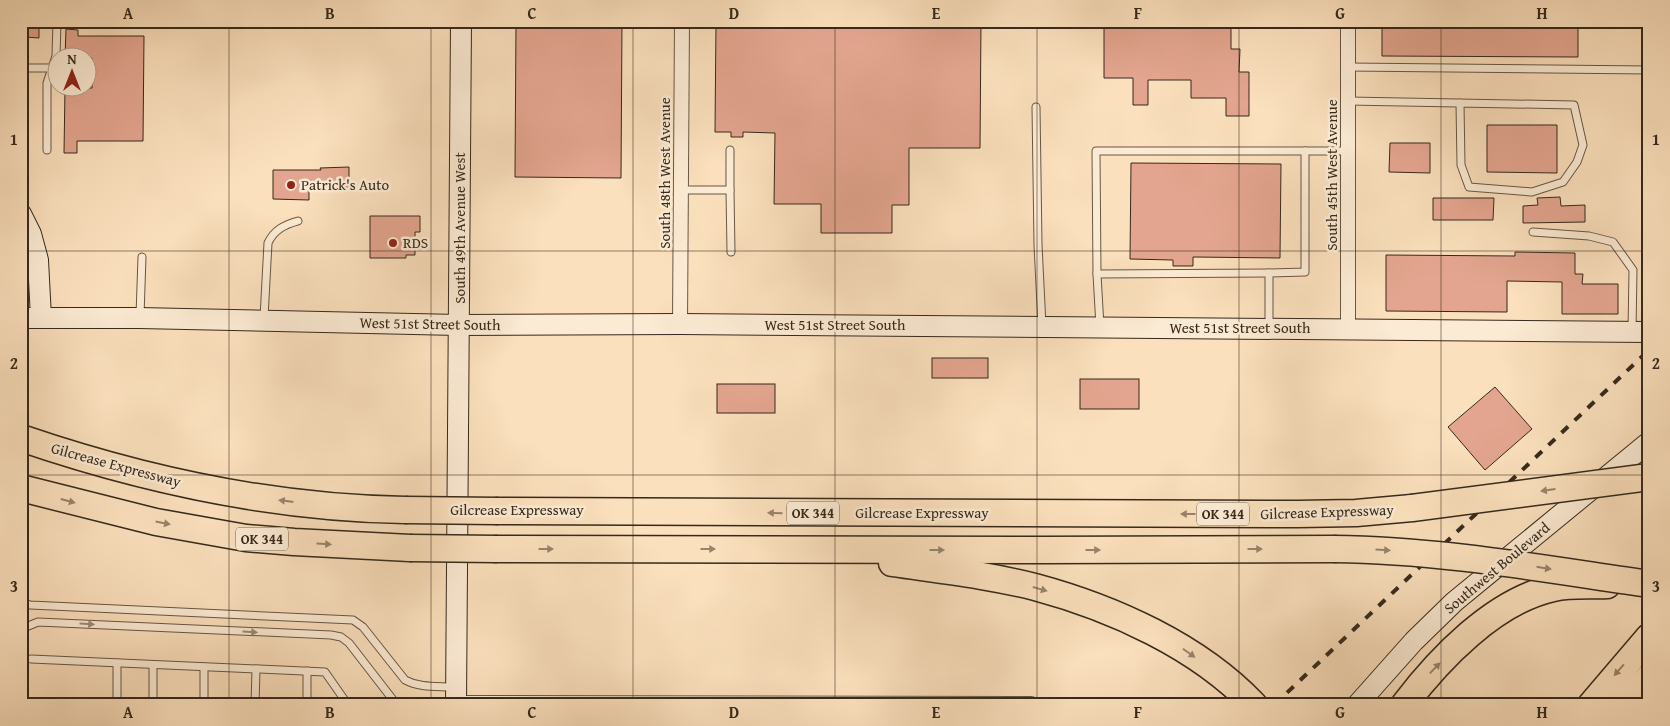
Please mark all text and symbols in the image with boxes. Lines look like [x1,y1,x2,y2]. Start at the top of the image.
text: A [123,1,134,25]
text: B [325,1,335,25]
text: C [527,1,537,25]
text: D [729,1,739,25]
text: E [932,1,941,25]
text: F [1134,1,1142,25]
text: G [1335,1,1345,25]
text: H [1536,1,1548,25]
north arrow [48,48,98,98]
text: N [67,49,77,69]
street label: South 48th West Avenue [654,97,675,249]
street label: South 45th West Avenue [1321,99,1342,251]
text: 1 [10,127,18,151]
text: 1 [1652,127,1660,151]
street label: South 49th Avenue West [449,152,470,304]
place label: Patrick's Auto [301,174,390,195]
marker: Patrick's Auto [285,179,297,191]
place label: RDS [403,232,428,253]
marker: RDS [387,237,399,249]
street label: West 51st Street South [359,312,501,335]
street label: West 51st Street South [765,314,906,335]
street label: West 51st Street South [1170,317,1311,338]
text: 2 [10,351,18,375]
text: 2 [1652,351,1660,375]
street label: Gilcrease Expressway [49,437,184,492]
one-way arrow [1540,486,1556,494]
one-way arrow [61,497,76,505]
one-way arrow [278,497,294,505]
street label: Gilcrease Expressway [450,499,584,520]
street label: Gilcrease Expressway [1260,499,1395,524]
road number: OK 344 [787,502,839,524]
street label: Gilcrease Expressway [855,502,989,523]
road number: OK 344 [1197,502,1249,526]
one-way arrow [767,509,783,517]
one-way arrow [1180,510,1196,518]
street label: Southwest Boulevard [1439,517,1554,618]
one-way arrow [155,520,171,528]
road number: OK 344 [236,528,288,550]
one-way arrow [316,540,332,548]
one-way arrow [538,545,554,553]
one-way arrow [701,545,717,553]
one-way arrow [1248,545,1264,553]
one-way arrow [930,546,946,554]
one-way arrow [1085,546,1101,554]
one-way arrow [1375,547,1391,555]
one-way arrow [1537,565,1553,573]
text: 3 [10,574,18,598]
text: 3 [1652,574,1660,598]
one-way arrow [1033,586,1048,594]
one-way arrow [79,621,95,629]
one-way arrow [242,628,258,636]
one-way arrow [1182,648,1196,658]
one-way arrow [1429,662,1441,674]
one-way arrow [1614,664,1625,677]
text: A [123,700,134,724]
text: B [325,700,335,724]
text: C [527,700,537,724]
text: D [729,700,739,724]
text: E [932,700,941,724]
text: F [1134,700,1142,724]
text: G [1335,700,1345,724]
text: H [1536,700,1548,724]

